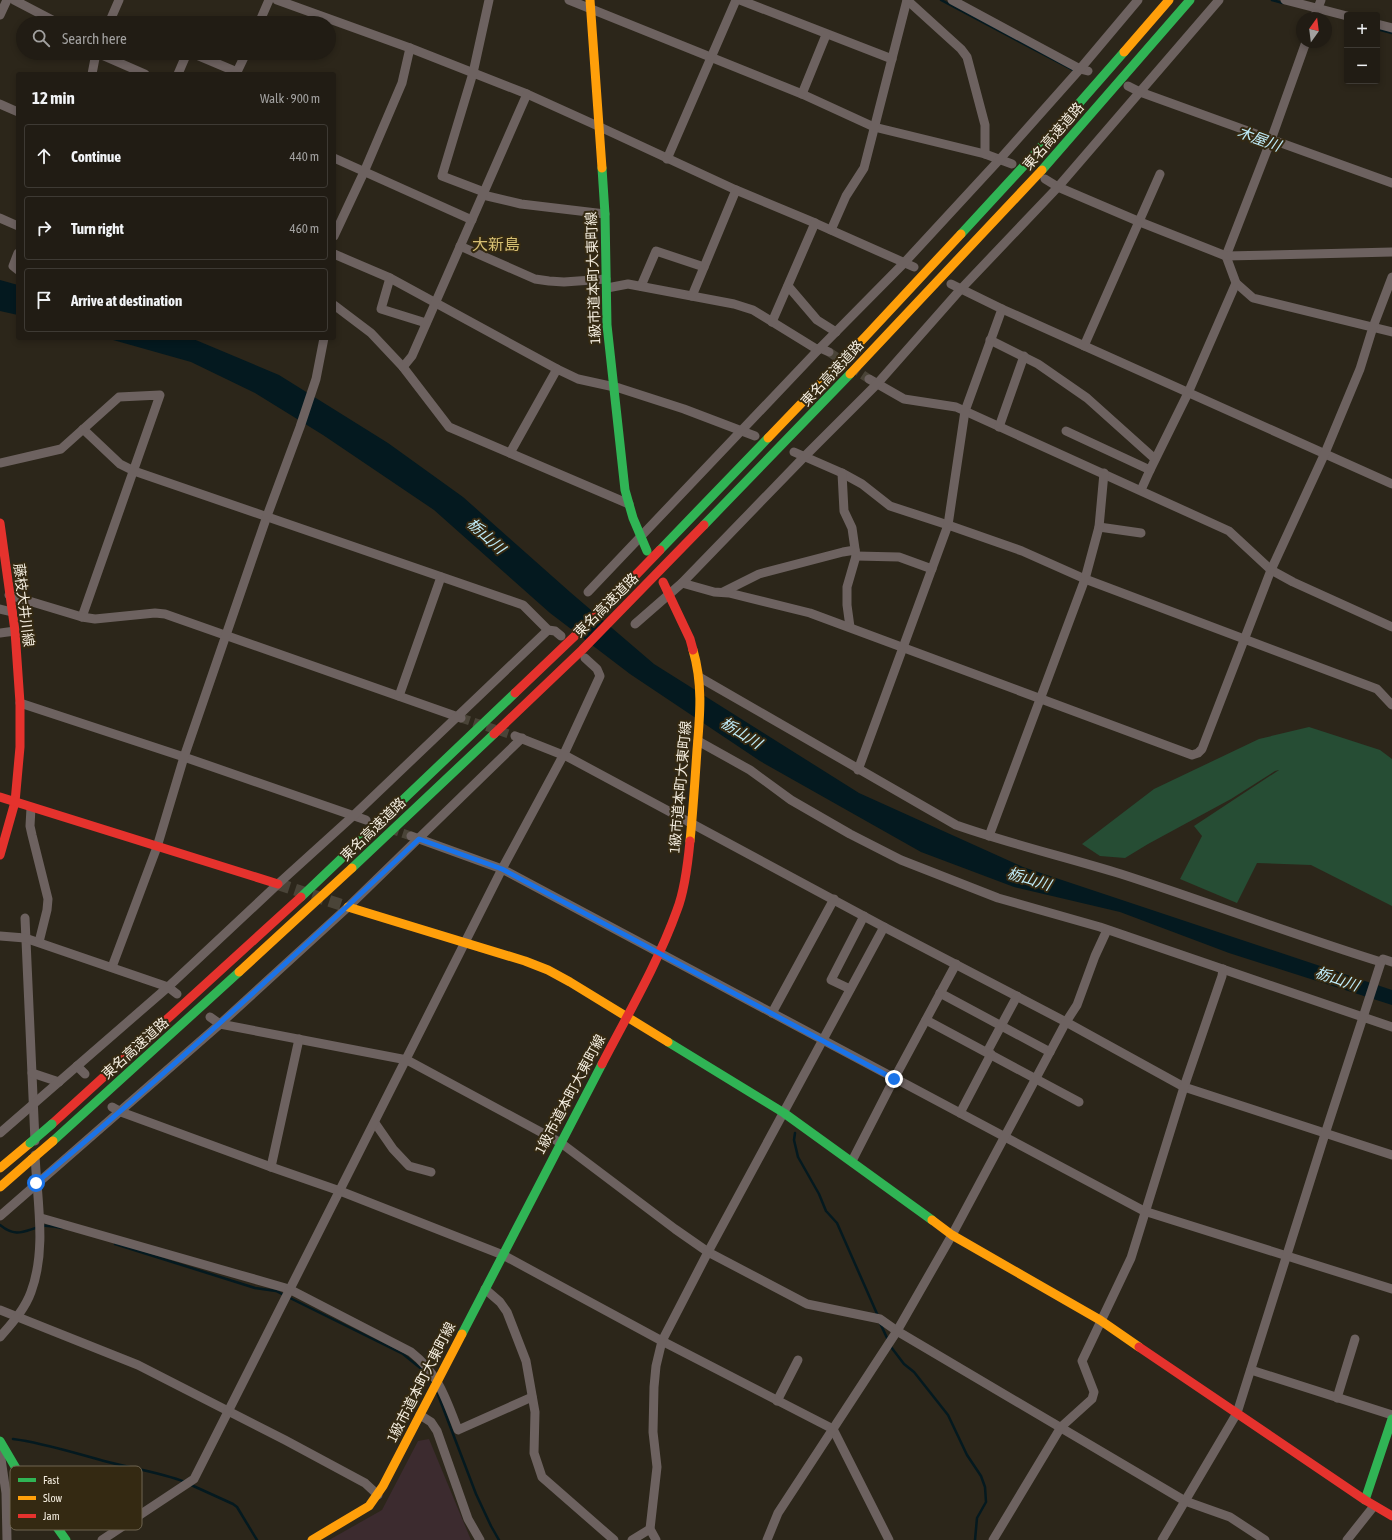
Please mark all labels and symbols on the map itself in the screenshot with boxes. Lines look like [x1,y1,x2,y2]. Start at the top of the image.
north arrow [1296,12,1332,48]
street label: 東名高速道路 [1019,99,1087,173]
water label: 木屋川 [1235,123,1285,155]
street label: 1級市道本町大東町線 [583,211,603,345]
district label: 大新島 [472,235,520,253]
street label: 東名高速道路 [798,337,866,409]
water label: 栃山川 [464,514,510,558]
street label: 藤枝大井川線 [11,562,37,648]
street label: 東名高速道路 [571,570,641,640]
water label: 栃山川 [718,713,767,753]
street label: 1級市道本町大東町線 [666,720,694,854]
street label: 東名高速道路 [337,794,409,864]
water label: 栃山川 [1005,864,1055,894]
water label: 栃山川 [1313,963,1363,995]
street label: 東名高速道路 [98,1014,172,1082]
street label: 1級市道本町大東町線 [532,1032,608,1156]
route end [885,1070,903,1088]
route start [27,1174,45,1192]
street label: 1級市道本町大東町線 [384,1319,458,1445]
legend [10,1466,142,1530]
text: Fast [43,1474,59,1486]
text: Slow [43,1492,62,1504]
text: Jam [43,1510,60,1522]

